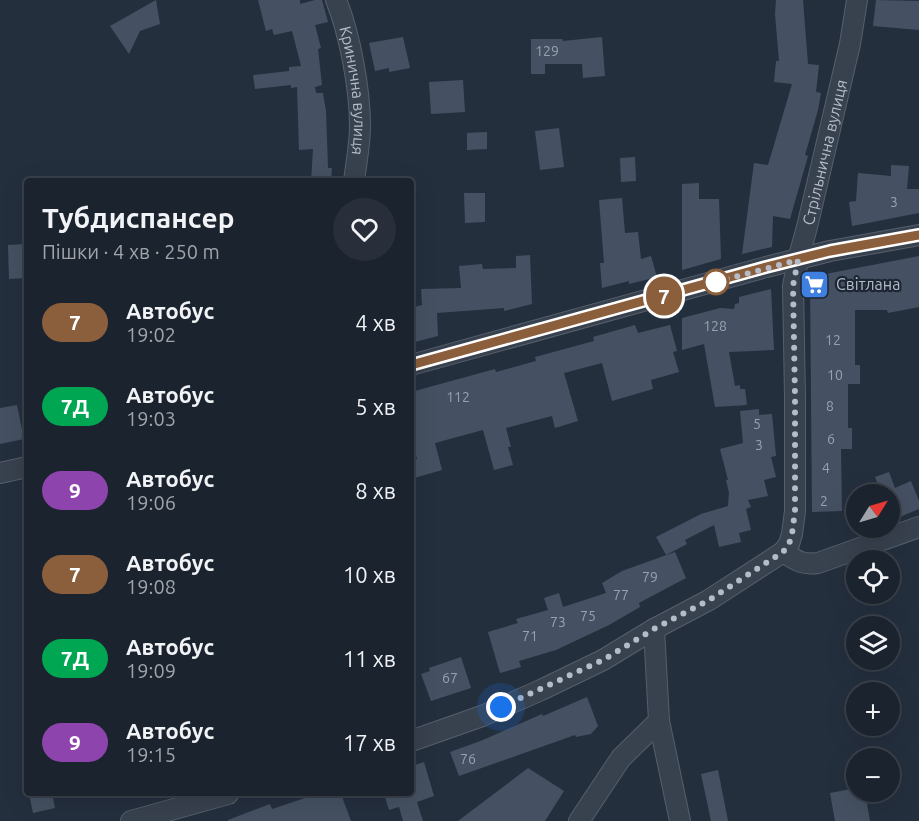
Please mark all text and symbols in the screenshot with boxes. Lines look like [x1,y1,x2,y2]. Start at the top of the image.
street label: Кринична вулиця [336,24,369,156]
house number: 129 [535,43,559,59]
street label: Стрільнична вулиця [799,78,850,227]
house number: 3 [890,194,898,210]
button: heart [333,198,396,261]
text: Тубдиспансер [42,202,234,233]
text: Пішки · 4 хв · 250 m [42,240,220,263]
supermarket icon: Світлана [799,268,831,300]
unlabelled marker [703,269,729,295]
place label: Світлана [836,275,900,293]
line badge: 7 [644,276,684,316]
text: 7 [658,284,670,308]
text: Автобус [126,298,214,323]
text: 7 [69,310,81,334]
text: 4 хв [355,310,396,335]
house number: 128 [703,318,727,334]
text: 19:02 [126,323,176,346]
house number: 12 [825,332,841,348]
house number: 10 [827,367,843,383]
text: Автобус [126,382,214,407]
house number: 112 [446,389,470,405]
text: 7Д [61,394,89,418]
text: 5 хв [355,394,396,419]
house number: 8 [826,398,834,414]
text: 19:03 [126,407,176,430]
house number: 5 [753,416,761,432]
house number: 6 [827,431,835,447]
house number: 3 [755,437,763,453]
house number: 4 [822,460,830,476]
text: Автобус [126,466,214,491]
text: 9 [69,478,81,502]
text: 8 хв [355,478,396,503]
north arrow [846,484,900,538]
map controls [846,484,900,802]
text: 19:06 [126,491,176,514]
house number: 2 [820,493,828,509]
text: Автобус [126,550,214,575]
button: locate [846,550,900,604]
text: 7 [69,562,81,586]
text: 10 хв [343,562,396,587]
house number: 79 [642,569,658,585]
text: 19:08 [126,575,176,598]
house number: 77 [613,587,629,603]
house number: 75 [580,608,596,624]
house number: 73 [550,614,566,630]
button: layers [846,616,900,670]
house number: 71 [522,628,538,644]
text: Автобус [126,634,214,659]
text: 7Д [61,646,89,670]
text: 11 хв [343,646,396,671]
text: 19:09 [126,659,176,682]
house number: 67 [442,670,458,686]
button: + [846,682,900,736]
your location [486,692,516,722]
text: Автобус [126,718,214,743]
text: 9 [69,730,81,754]
text: 17 хв [343,730,396,755]
text: 19:15 [126,743,176,766]
button: − [846,748,900,802]
house number: 76 [460,751,476,767]

